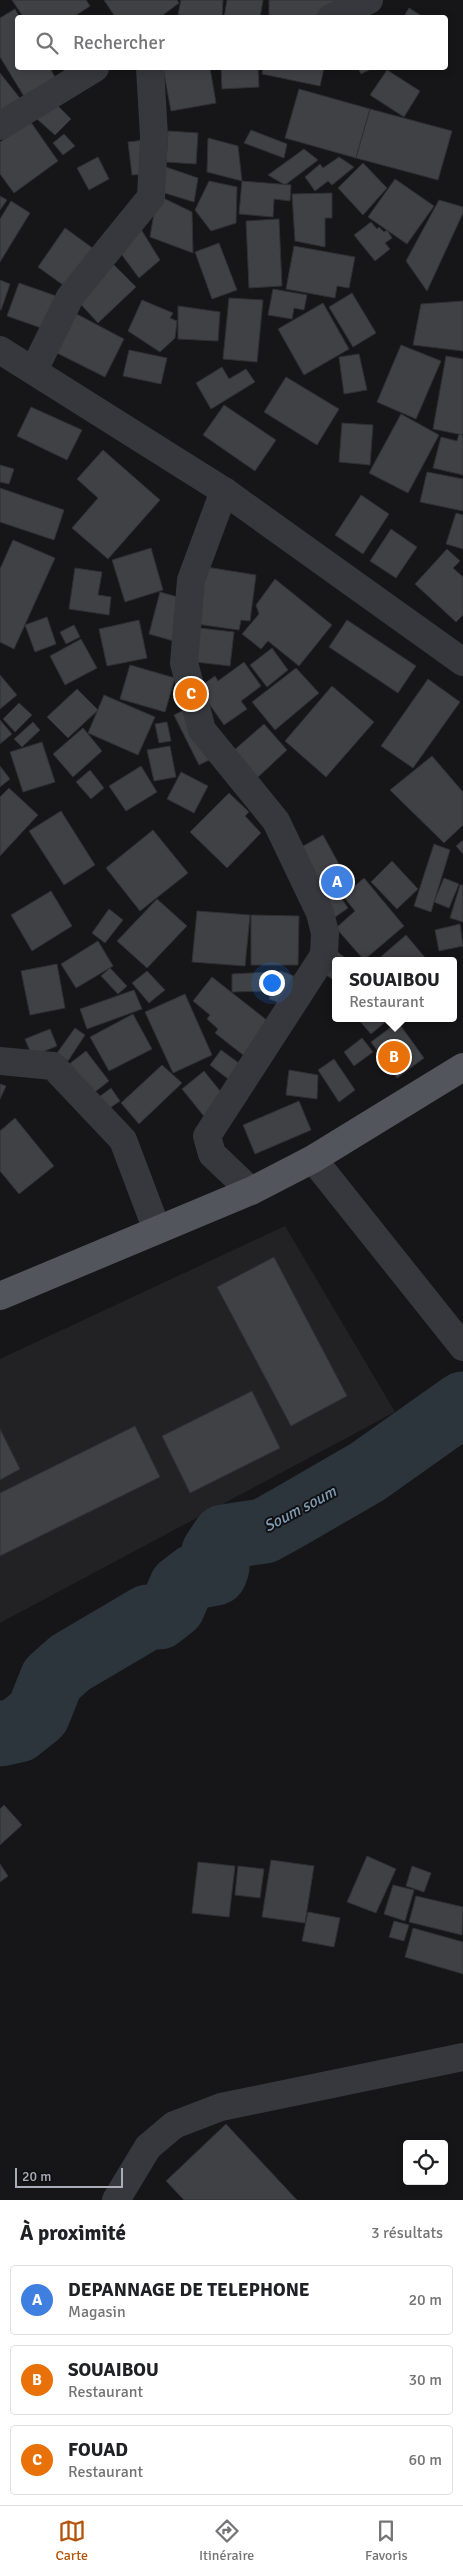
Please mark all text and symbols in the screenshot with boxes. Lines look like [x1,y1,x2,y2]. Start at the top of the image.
search box [15,15,448,70]
icon: search [33,29,61,57]
text: Rechercher [73,31,165,55]
pin: C [175,675,207,713]
pin: A [321,863,353,901]
popup [332,957,457,1022]
text: SOUAIBOU [349,968,440,992]
your location [259,970,285,996]
text: Restaurant [349,992,424,1012]
pin: B [378,1038,410,1076]
water label: Soum soum [260,1481,341,1536]
map controls [403,2140,448,2185]
button: locate [403,2140,448,2185]
scale bar [15,2165,122,2188]
text: 20 m [22,2168,51,2185]
text: À proximité [20,2220,126,2246]
text: 3 résultats [371,2223,443,2243]
text: DEPANNAGE DE TELEPHONE [68,2278,310,2302]
text: A [32,2290,42,2310]
text: 20 m [408,2290,442,2310]
text: Magasin [68,2302,126,2322]
text: SOUAIBOU [68,2358,159,2382]
text: B [32,2370,42,2390]
text: 30 m [408,2370,442,2390]
text: Restaurant [68,2382,143,2402]
text: FOUAD [68,2438,128,2462]
text: C [32,2450,42,2470]
text: 60 m [408,2450,442,2470]
text: Restaurant [68,2462,143,2482]
tab: Carte [55,2517,88,2564]
tab: Itinéraire [199,2517,254,2564]
tab: Favoris [365,2517,408,2564]

